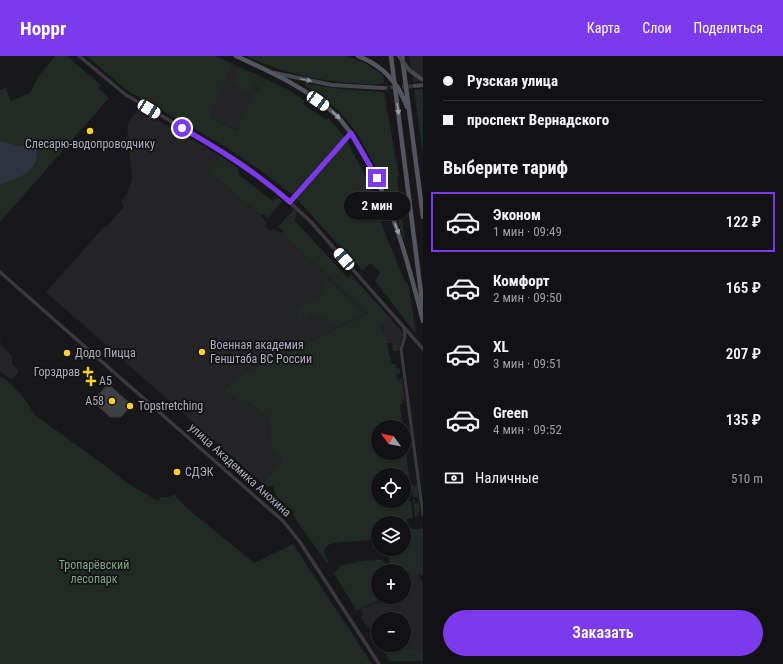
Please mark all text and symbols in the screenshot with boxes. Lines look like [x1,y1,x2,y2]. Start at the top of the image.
text: Hoppr [20,17,66,40]
text: Карта [587,20,620,36]
text: Слои [642,20,672,36]
text: Поделиться [694,20,763,36]
text: Рузская улица [467,72,558,90]
one-way arrow [300,78,312,84]
car [305,89,331,113]
car [136,98,162,120]
one-way arrow [395,102,401,115]
one-way arrow [331,110,341,120]
text: проспект Вернадского [467,111,609,129]
route start [173,119,191,137]
marker: Слесарю-водопроводчику [85,126,95,136]
place label: Слесарю-водопроводчику [25,137,155,151]
text: Выберите тариф [443,157,568,178]
route end [368,169,386,187]
callout: 2 мин [344,192,410,220]
text: 2 мин [361,198,393,213]
icon: car [445,204,481,240]
text: Эконом [493,206,541,224]
text: 122 ₽ [726,213,761,231]
one-way arrow [394,223,400,235]
text: 1 мин · 09:49 [493,224,562,239]
car [332,246,356,272]
icon: car [445,270,481,306]
text: Комфорт [493,272,550,290]
text: 165 ₽ [726,279,761,297]
text: 2 мин · 09:50 [493,290,562,305]
icon: car [445,336,481,372]
place label: Военная академия Генштаба ВС России [210,338,312,366]
text: XL [493,338,509,356]
text: 207 ₽ [726,345,761,363]
place label: Додо Пицца [75,346,136,360]
marker: Военная академия Генштаба ВС России [197,347,207,357]
marker: Додо Пицца [62,348,72,358]
text: 3 мин · 09:51 [493,356,562,371]
place label: Горздрав [34,365,80,379]
marker: Горздрав [83,367,93,377]
place label: А5 [99,374,112,388]
marker: А5 [86,376,96,386]
place label: А58 [85,394,104,408]
marker: А58 [107,396,117,406]
place label: Topstretching [138,399,203,413]
marker: Topstretching [125,401,135,411]
icon: car [445,402,481,438]
text: Green [493,404,528,422]
text: 135 ₽ [726,411,761,429]
street label: улица Академика Анохина [186,420,294,520]
north arrow [371,420,411,460]
map controls [371,420,411,652]
text: 4 мин · 09:52 [493,422,562,437]
place label: СДЭК [185,465,214,479]
marker: СДЭК [172,467,182,477]
icon: cash [443,467,465,489]
button: locate [371,468,411,508]
text: Наличные [475,469,539,487]
text: 510 m [731,471,763,486]
button: layers [371,516,411,556]
park label: Тропарёвский лесопарк [59,558,129,586]
button: + [371,564,411,604]
button: Заказать [443,610,763,656]
button: − [371,612,411,652]

